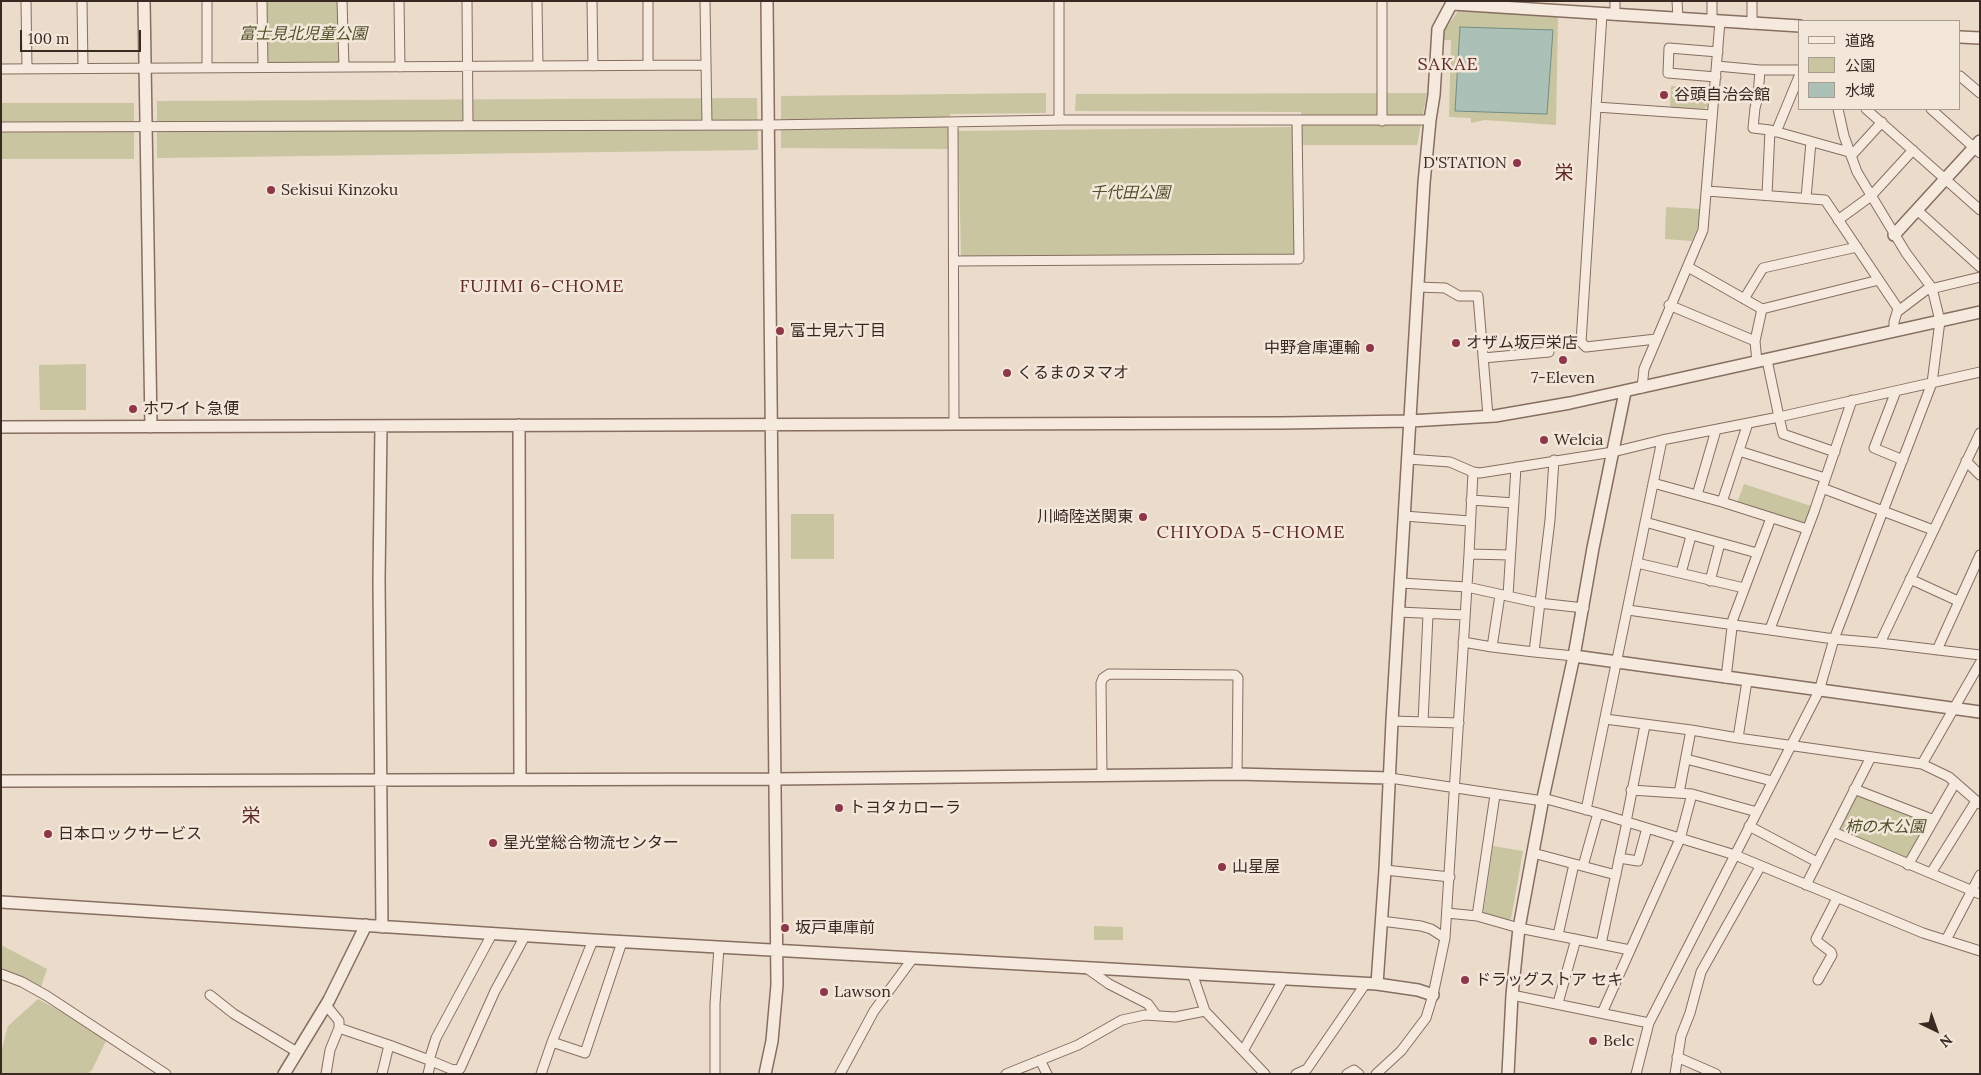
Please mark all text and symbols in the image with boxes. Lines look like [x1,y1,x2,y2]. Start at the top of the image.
scale bar [22,20,144,52]
legend [1798,20,1961,110]
park label: 富士見北児童公園 [239,24,367,44]
text: 100 m [28,29,69,48]
text: 道路 [1845,31,1875,50]
district label: SAKAE [1417,54,1479,76]
text: 公園 [1845,56,1875,75]
text: 水域 [1845,81,1875,100]
place label: 谷頭自治会館 [1674,85,1770,105]
marker: 谷頭自治会館 [1658,89,1670,101]
place label: D'STATION [1423,153,1507,173]
marker: D'STATION [1511,157,1523,169]
district label: 栄 [1555,163,1573,185]
place label: Sekisui Kinzoku [281,180,398,200]
park label: 千代田公園 [1090,183,1170,203]
marker: Sekisui Kinzoku [265,184,277,196]
district label: FUJIMI 6-CHOME [458,276,626,298]
place label: 富士見六丁目 [790,321,886,341]
marker: 富士見六丁目 [774,325,786,337]
place label: オザム坂戸栄店 [1466,333,1578,353]
marker: オザム坂戸栄店 [1450,337,1462,349]
place label: 中野倉庫運輸 [1264,338,1360,358]
marker: 中野倉庫運輸 [1364,342,1376,354]
marker: 7-Eleven [1557,354,1569,366]
place label: くるまのヌマオ [1017,363,1129,383]
marker: くるまのヌマオ [1001,367,1013,379]
place label: 7-Eleven [1531,368,1595,388]
place label: ホワイト急便 [143,399,239,419]
marker: ホワイト急便 [127,403,139,415]
place label: Welcia [1554,430,1604,450]
marker: Welcia [1538,434,1550,446]
place label: 川崎陸送関東 [1037,507,1133,527]
marker: 川崎陸送関東 [1137,511,1149,523]
district label: CHIYODA 5-CHOME [1155,522,1347,544]
place label: トヨタカローラ [849,798,961,818]
marker: トヨタカローラ [833,802,845,814]
district label: 栄 [242,806,260,828]
park label: 柿の木公園 [1845,817,1925,837]
place label: 日本ロックサービス [58,824,202,844]
marker: 日本ロックサービス [42,828,54,840]
place label: 星光堂総合物流センター [503,833,679,853]
marker: 星光堂総合物流センター [487,837,499,849]
place label: 山星屋 [1232,857,1280,877]
marker: 山星屋 [1216,861,1228,873]
place label: 坂戸車庫前 [795,918,875,938]
marker: 坂戸車庫前 [779,922,791,934]
place label: ドラッグストア セキ [1475,970,1623,990]
marker: ドラッグストア セキ [1459,974,1471,986]
place label: Lawson [834,982,891,1002]
marker: Lawson [818,986,830,998]
north arrow [1911,1005,1961,1055]
place label: Belc [1603,1031,1634,1051]
text: N [1936,1031,1956,1051]
marker: Belc [1587,1035,1599,1047]

